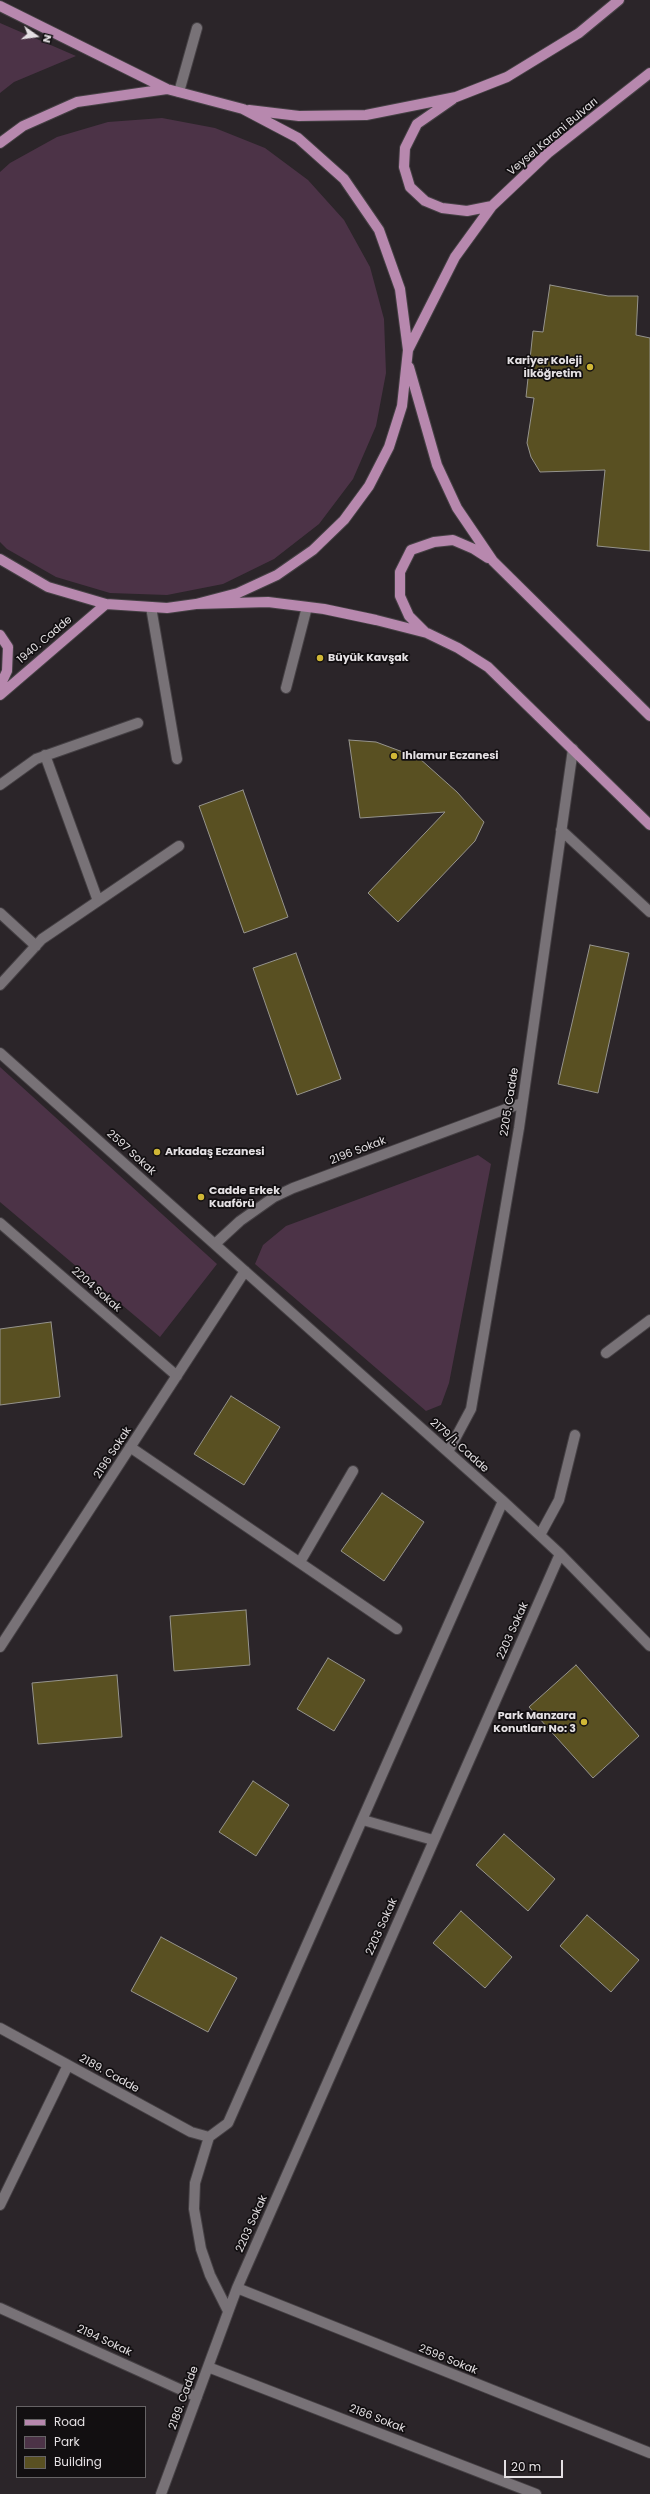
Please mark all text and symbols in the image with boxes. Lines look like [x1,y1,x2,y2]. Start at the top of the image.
north arrow [16,16,56,56]
text: N [39,33,56,45]
street label: Veysel Karani Bulvarı [505,95,601,179]
place label: Kariyer Koleji İlköğretim [507,354,582,380]
marker: Kariyer Koleji İlköğretim [585,362,595,372]
street label: 1940. Cadde [15,613,75,667]
place label: Büyük Kavşak [328,651,409,665]
marker: Büyük Kavşak [315,653,325,663]
place label: Ihlamur Eczanesi [402,749,499,763]
marker: Ihlamur Eczanesi [389,751,399,761]
street label: 2205. Cadde [498,1067,522,1137]
street label: 2597 Sokak [104,1128,158,1178]
street label: 2196 Sokak [328,1134,388,1168]
place label: Arkadaş Eczanesi [165,1145,265,1159]
marker: Arkadaş Eczanesi [152,1147,162,1157]
place label: Cadde Erkek Kuaförü [209,1184,280,1210]
marker: Cadde Erkek Kuaförü [196,1192,206,1202]
street label: 2204 Sokak [68,1265,124,1315]
street label: 2179/1. Cadde [427,1416,491,1476]
street label: 2196 Sokak [91,1425,135,1481]
street label: 2203 Sokak [495,1600,531,1662]
place label: Park Manzara Konutları No: 3 [493,1709,576,1735]
marker: Park Manzara Konutları No: 3 [579,1717,589,1727]
street label: 2203 Sokak [364,1896,400,1958]
street label: 2189. Cadde [77,2052,141,2096]
street label: 2203 Sokak [234,2193,270,2255]
street label: 2194 Sokak [75,2323,133,2359]
street label: 2596 Sokak [417,2342,479,2378]
street label: 2189. Cadde [166,2364,202,2432]
street label: 2186 Sokak [347,2402,407,2436]
legend [16,2406,146,2478]
text: Road [54,2413,85,2430]
text: Park [54,2433,80,2450]
scale bar [506,2452,565,2478]
text: Building [54,2453,102,2470]
text: 20 m [511,2458,541,2475]

